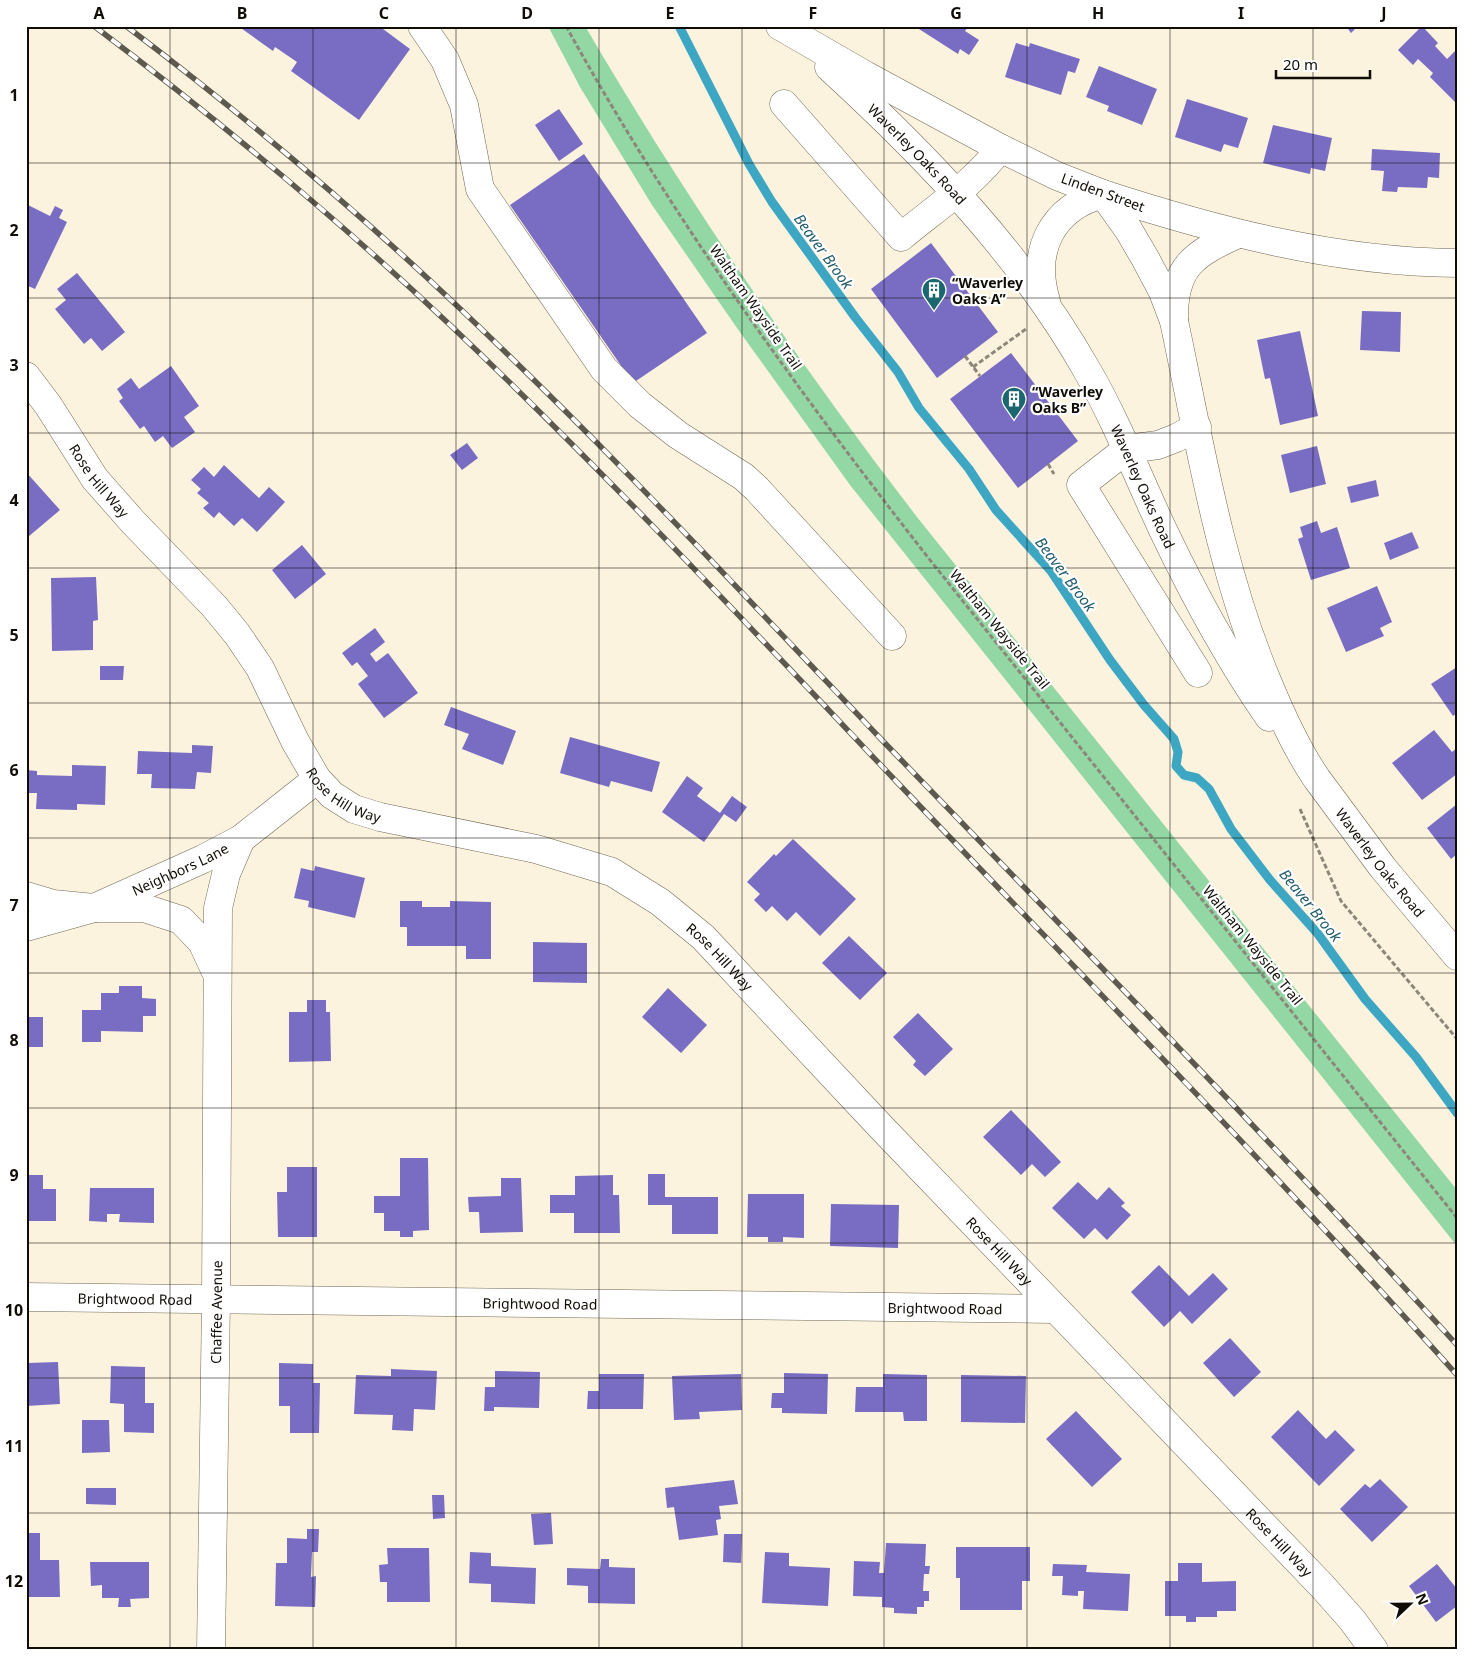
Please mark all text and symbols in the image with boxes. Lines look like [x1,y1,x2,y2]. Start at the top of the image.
text: A [93,2,105,24]
text: B [237,2,247,24]
text: C [379,2,389,24]
text: D [521,2,533,24]
text: E [666,2,675,24]
text: F [809,2,817,24]
text: G [950,2,962,24]
text: H [1092,2,1104,24]
text: I [1238,2,1244,24]
text: J [1379,2,1387,24]
scale bar [1276,48,1369,80]
text: 20 m [1283,54,1318,74]
text: 1 [9,84,19,106]
street label: Waverley Oaks Road [864,99,971,208]
street label: Linden Street [1059,168,1147,216]
water label: Beaver Brook [790,209,858,293]
text: 2 [9,219,19,241]
street label: Waltham Wayside Trail [706,241,806,373]
place label: “Waverley Oaks A” [952,273,1023,308]
building icon: “Waverley Oaks A” [921,277,947,311]
text: 3 [9,354,19,376]
place label: “Waverley Oaks B” [1032,382,1103,417]
building icon: “Waverley Oaks B” [1001,386,1027,420]
street label: Waverley Oaks Road [1107,421,1180,551]
street label: Rose Hill Way [65,440,134,522]
text: 4 [9,489,19,511]
water label: Beaver Brook [1031,533,1101,616]
street label: Waltham Wayside Trail [946,565,1054,693]
text: 5 [9,624,19,646]
text: 6 [9,759,19,781]
street label: Rose Hill Way [303,764,384,826]
street label: Waverley Oaks Road [1332,804,1429,921]
street label: Neighbors Lane [129,838,232,899]
water label: Beaver Brook [1275,864,1347,946]
street label: Waltham Wayside Trail [1199,881,1307,1009]
text: 7 [9,894,19,916]
street label: Rose Hill Way [683,918,758,995]
text: 8 [9,1029,19,1051]
text: 9 [9,1164,19,1186]
street label: Rose Hill Way [962,1212,1038,1290]
street label: Chaffee Avenue [206,1260,226,1364]
street label: Brightwood Road [77,1288,193,1308]
street label: Brightwood Road [482,1293,597,1313]
street label: Brightwood Road [887,1298,1002,1318]
text: 10 [5,1299,23,1321]
text: 11 [5,1435,23,1457]
street label: Rose Hill Way [1242,1504,1318,1581]
text: 12 [5,1570,23,1592]
north arrow [1386,1578,1436,1628]
text: N [1412,1590,1433,1608]

